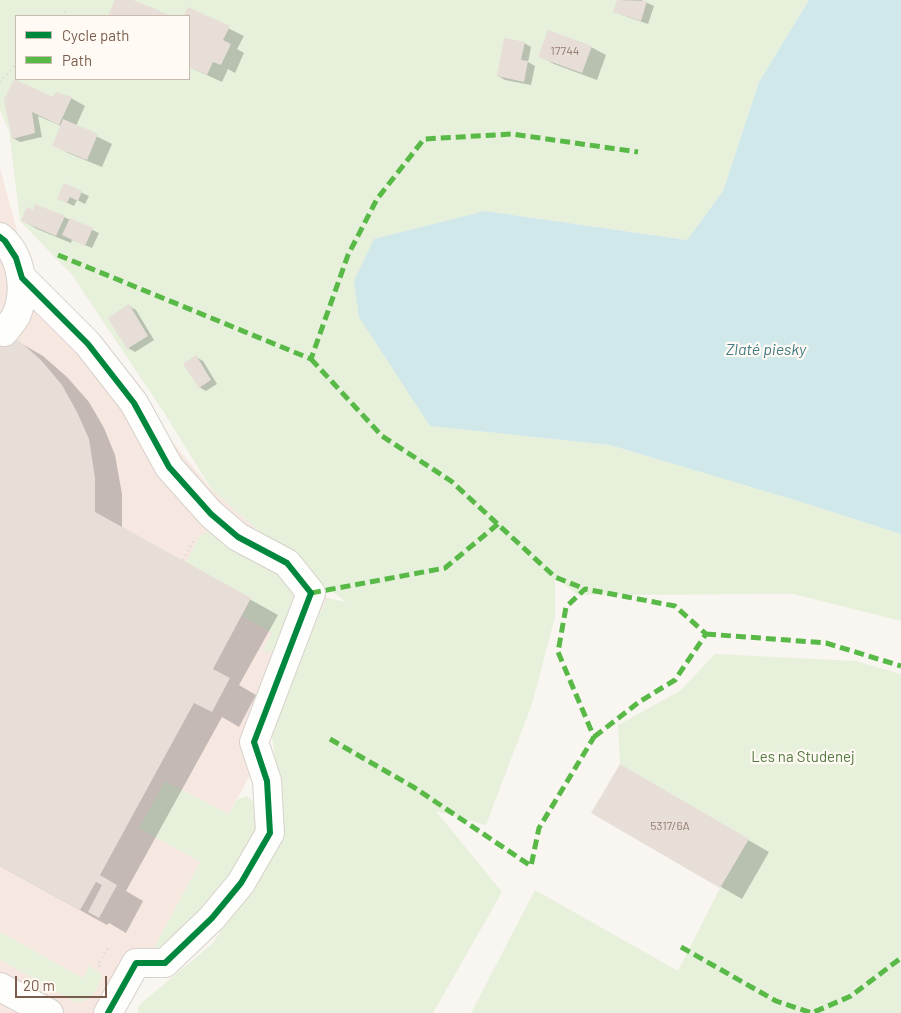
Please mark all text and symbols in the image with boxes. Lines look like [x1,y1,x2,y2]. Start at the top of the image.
legend [15,15,190,80]
text: Cycle path [62,26,129,44]
house number: 17744 [551,44,579,58]
text: Path [62,51,92,69]
water label: Zlaté piesky [726,340,806,360]
park label: Les na Studenej [751,748,855,766]
house number: 5317/6A [650,819,690,833]
scale bar [18,966,110,998]
text: 20 m [23,976,55,994]

